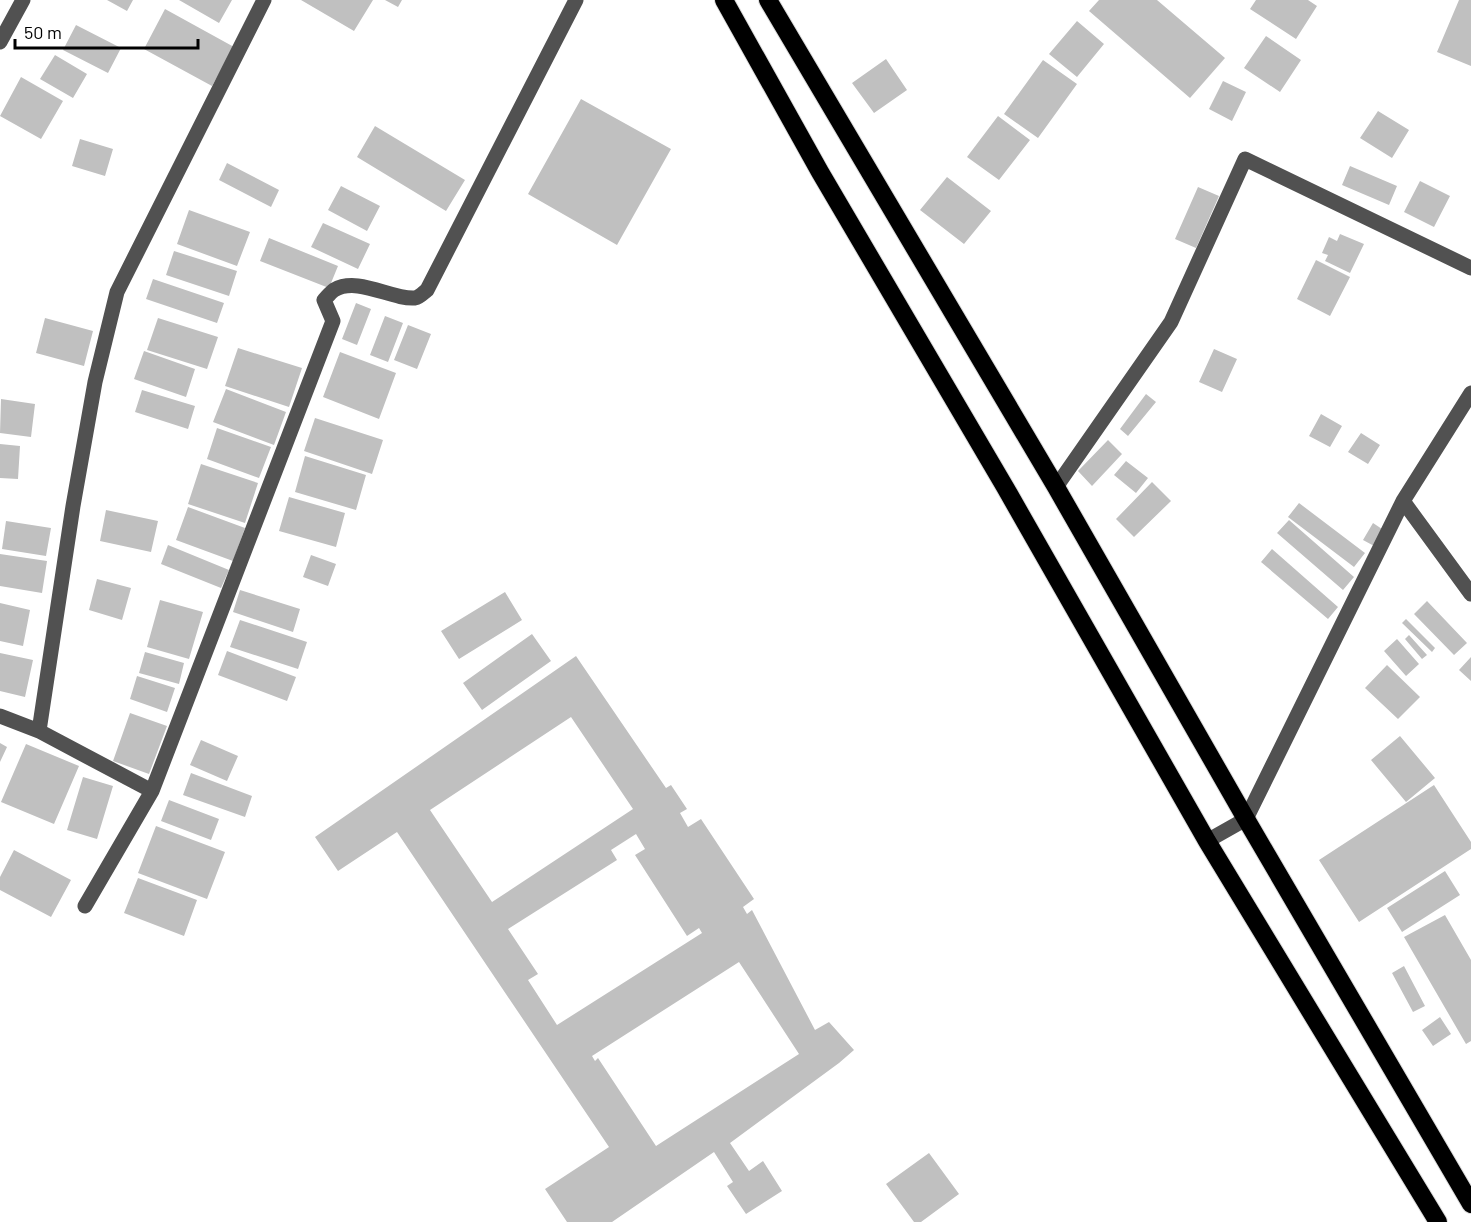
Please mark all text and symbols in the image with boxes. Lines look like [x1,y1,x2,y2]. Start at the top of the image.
scale bar [15,12,198,50]
text: 50 m [24,21,62,43]

